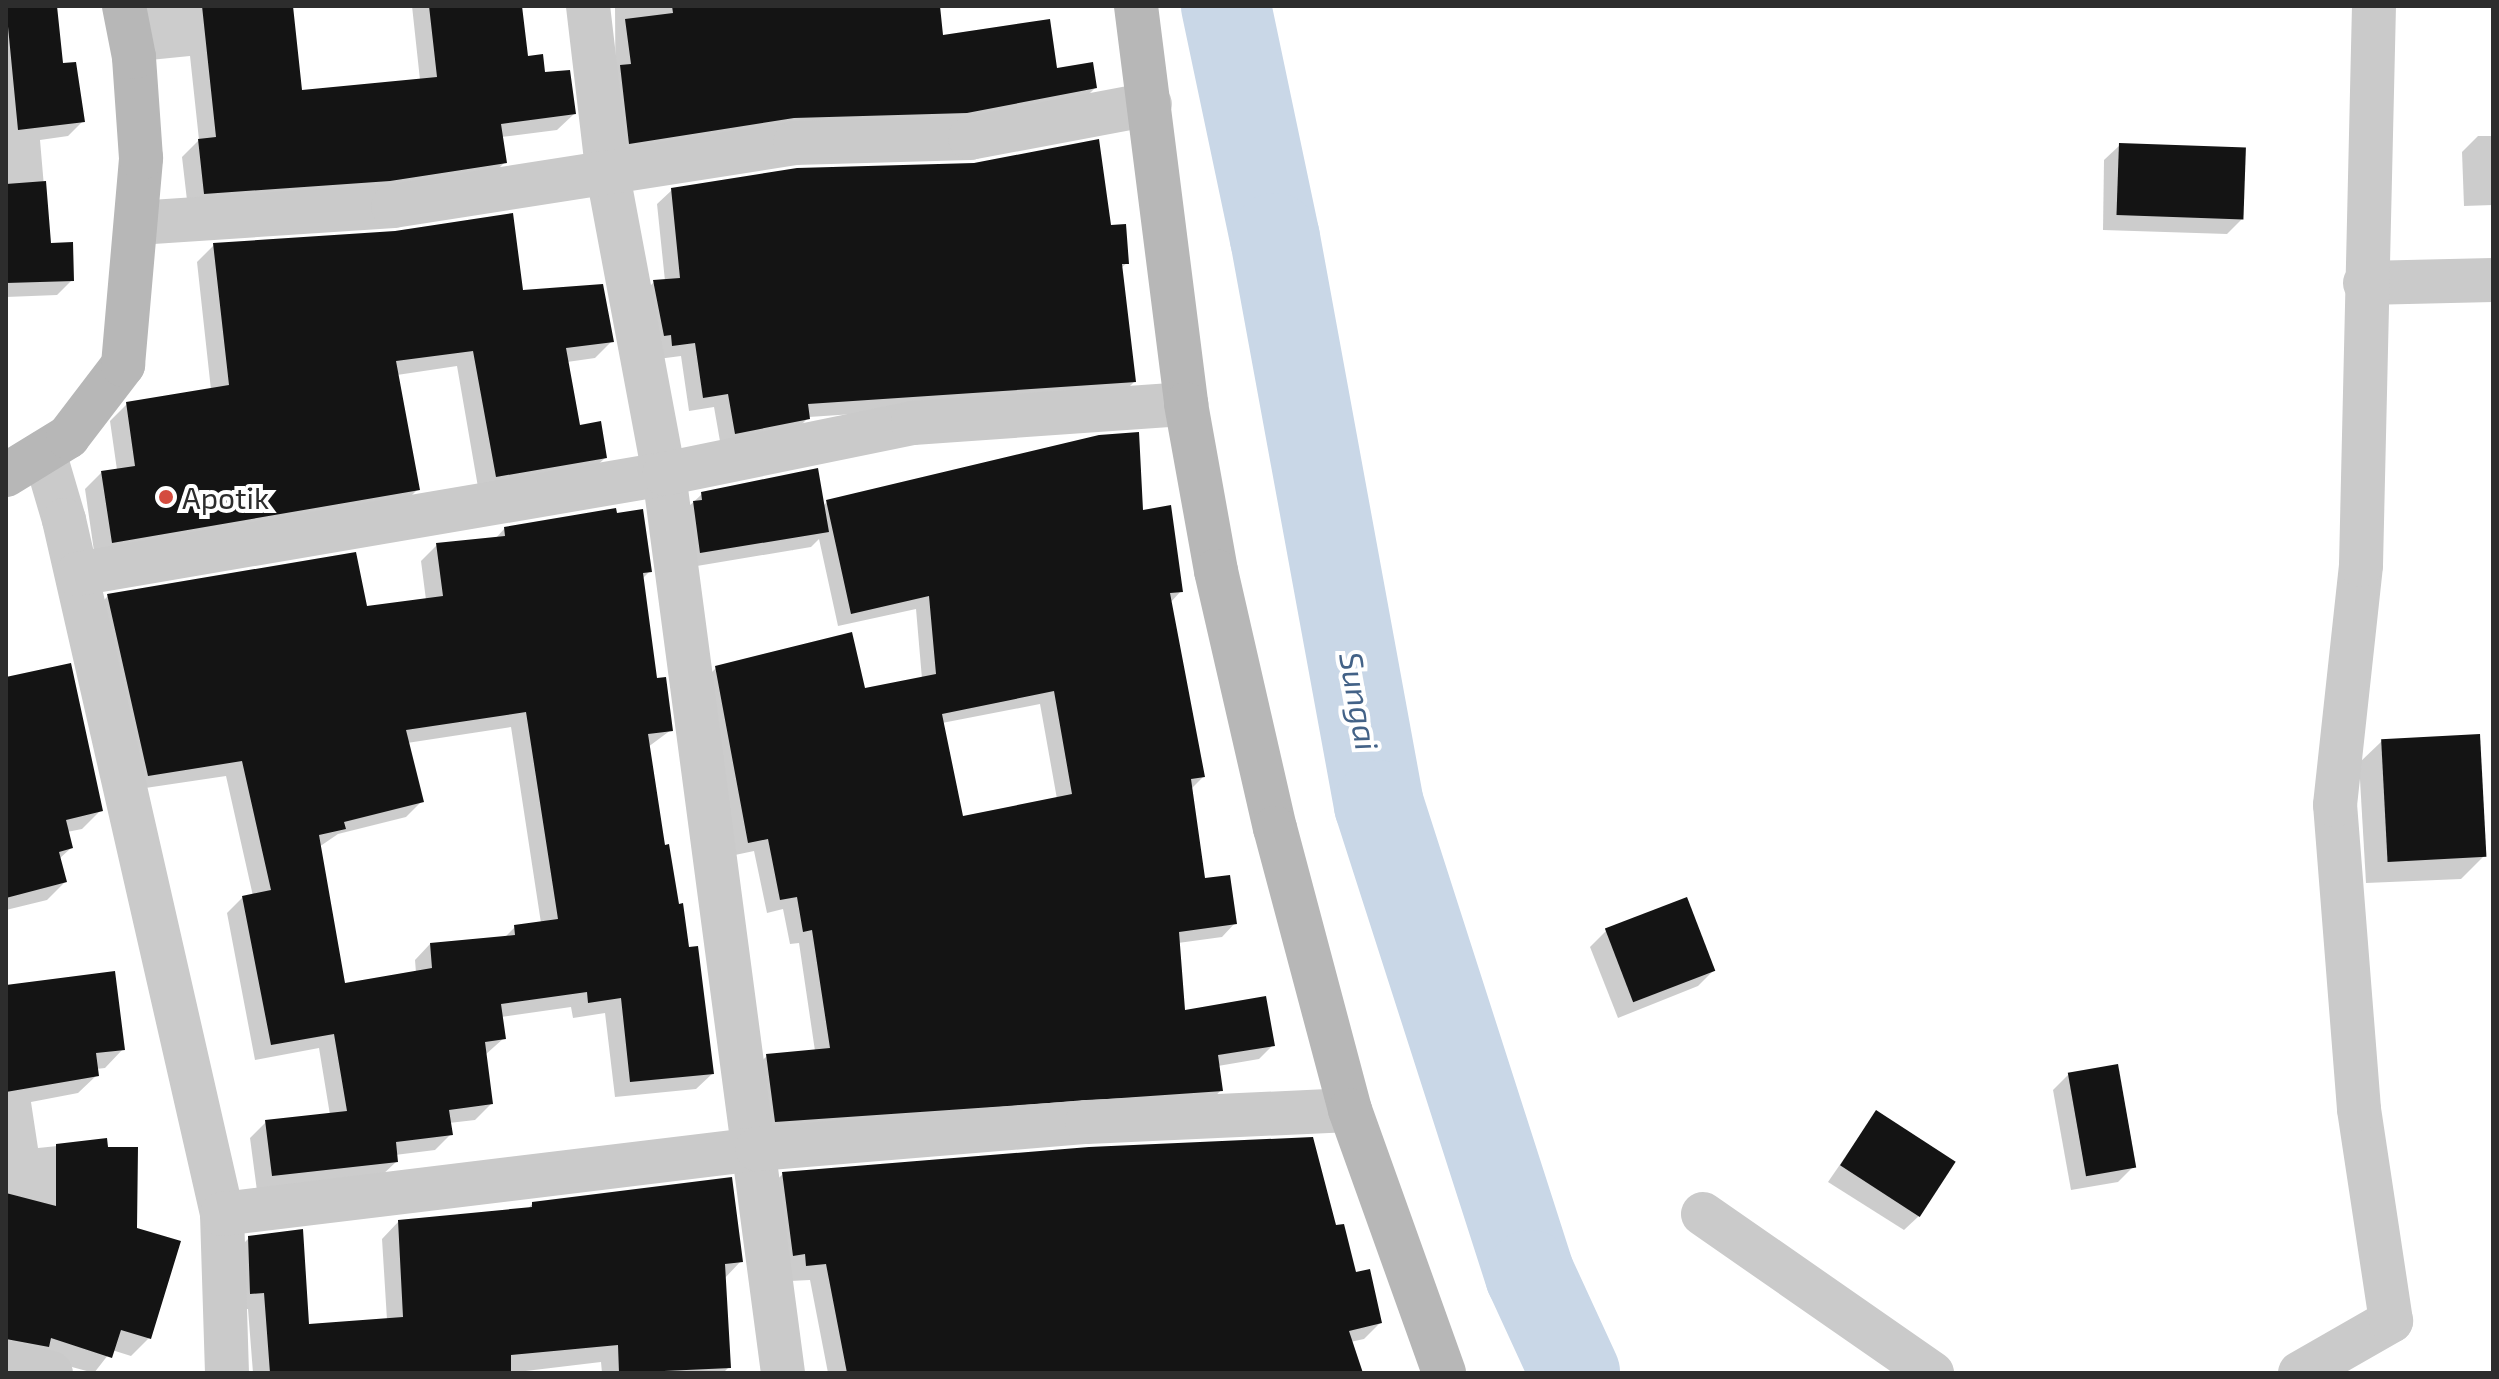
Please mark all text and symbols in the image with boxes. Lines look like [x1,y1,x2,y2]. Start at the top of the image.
place label: Apotik [182,479,269,515]
marker: Apotik [157,488,175,506]
water label: Sungai [1332,649,1388,753]

